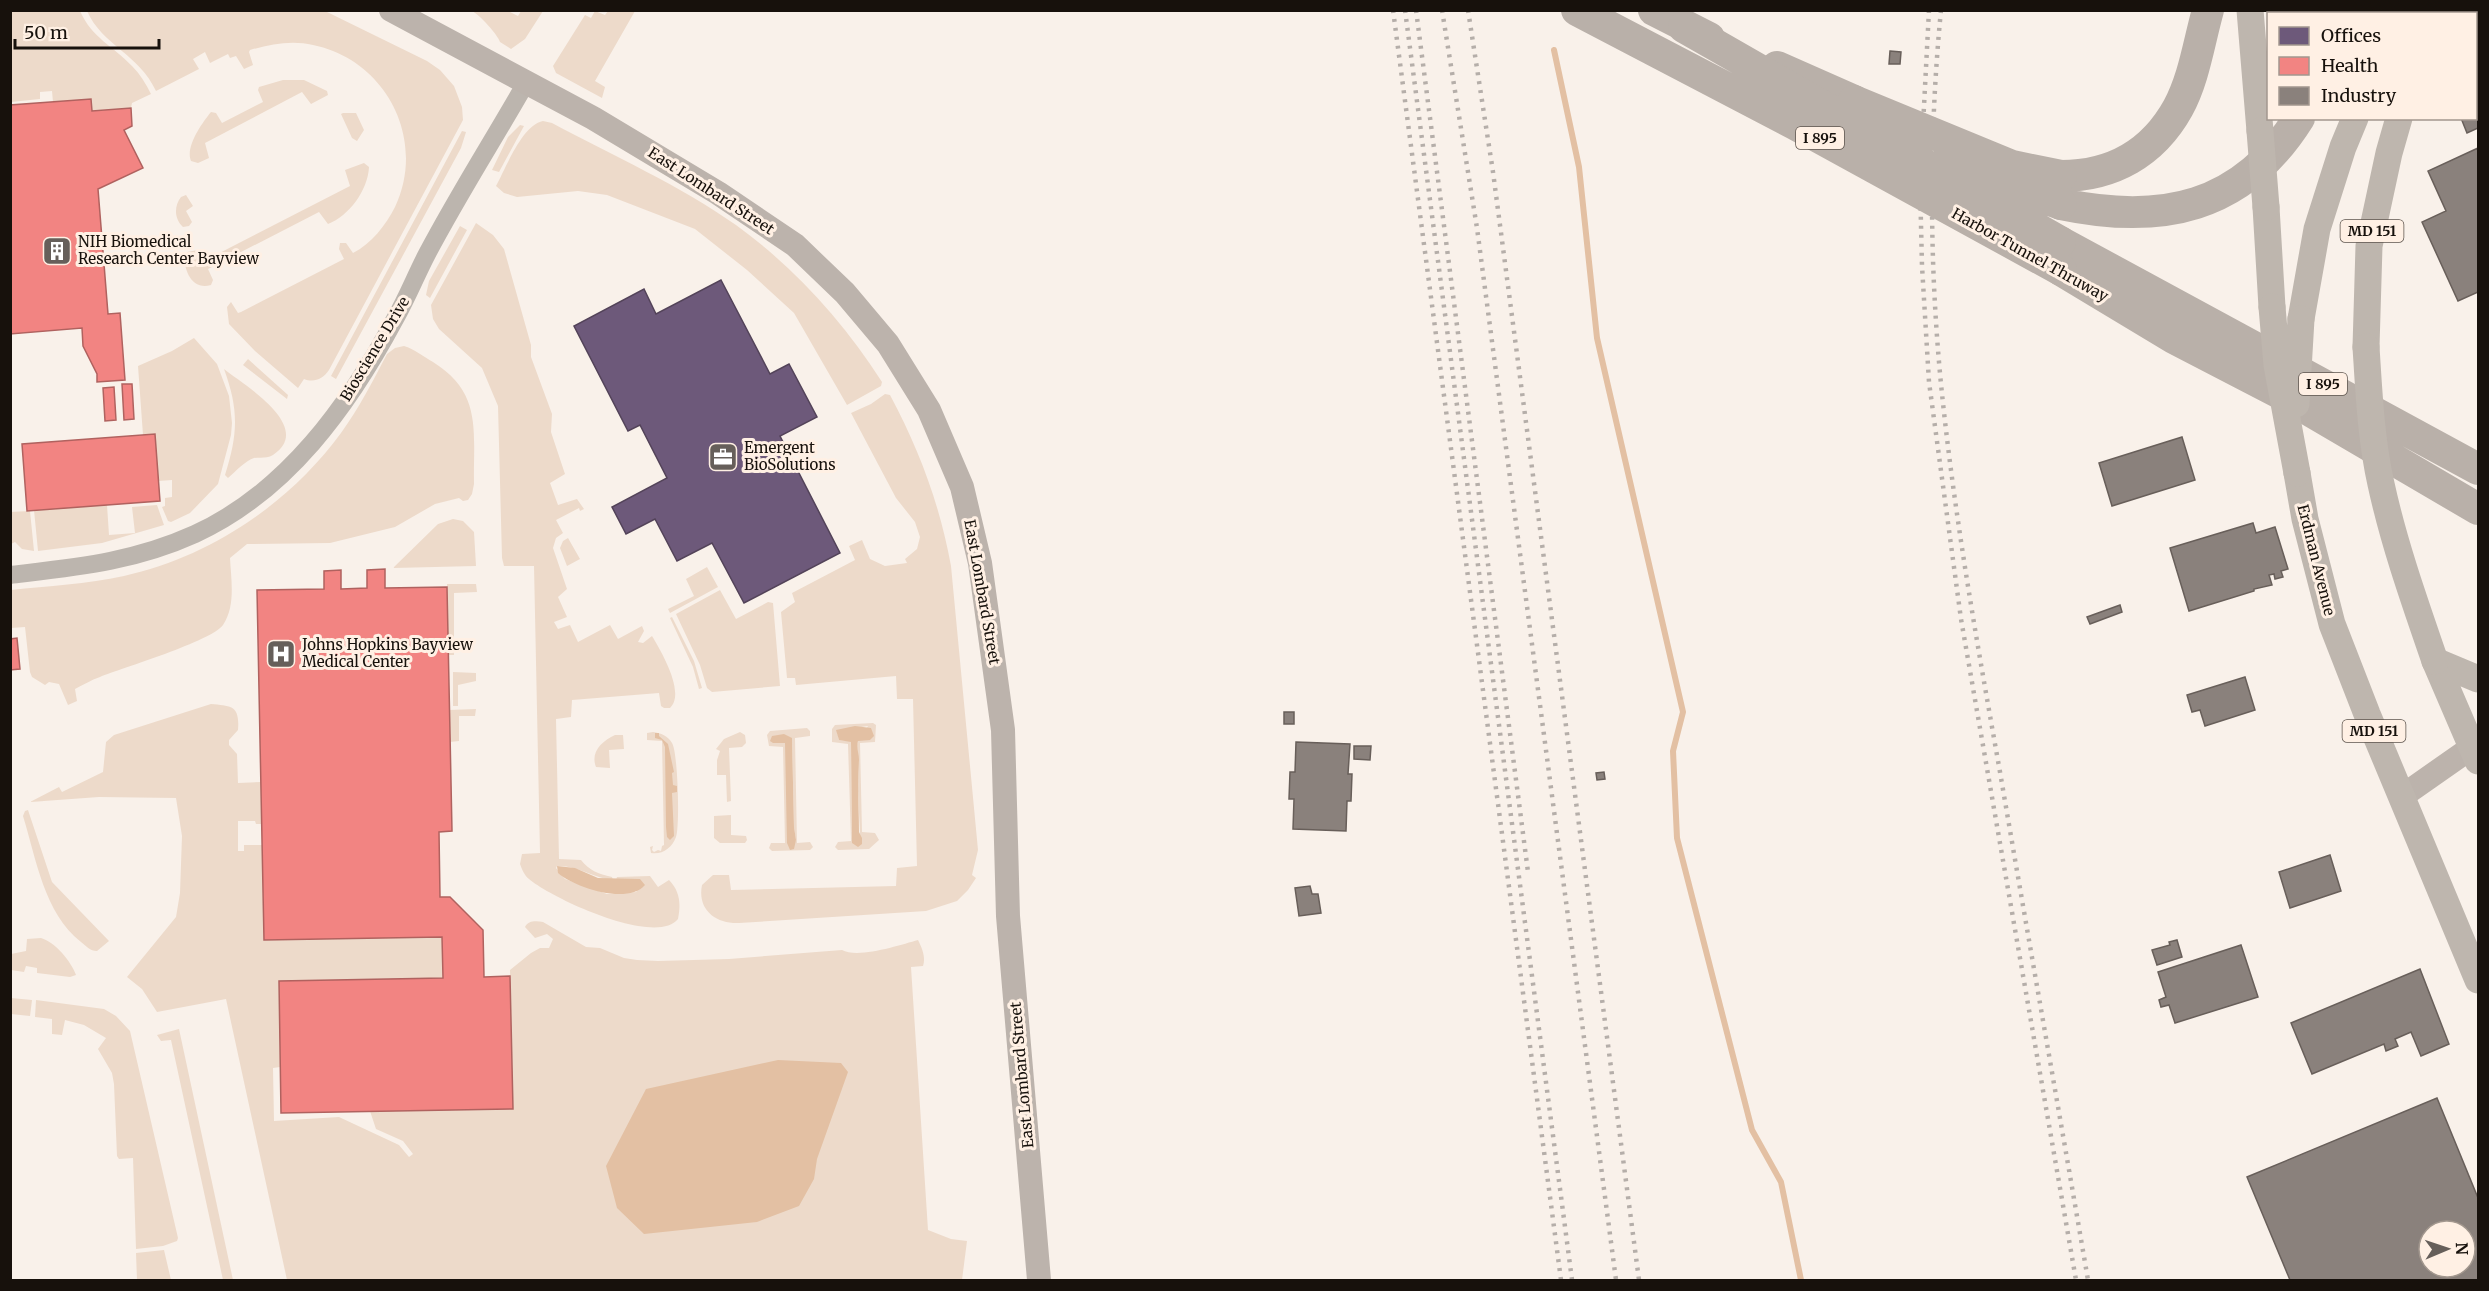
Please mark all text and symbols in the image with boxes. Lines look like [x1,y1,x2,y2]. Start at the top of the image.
scale bar [15,12,159,50]
legend [2267,12,2477,120]
text: 50 m [24,21,68,44]
text: Offices [2321,24,2381,47]
text: Health [2321,54,2379,77]
text: Industry [2321,84,2397,107]
road number: I 895 [1796,127,1844,149]
street label: East Lombard Street [645,143,778,239]
street label: Harbor Tunnel Thruway [1949,204,2112,306]
road number: MD 151 [2340,220,2404,242]
place label: NIH Biomedical Research Center Bayview [78,232,259,268]
building icon: NIH Biomedical Research Center Bayview [41,235,73,267]
street label: Bioscience Drive [336,293,413,405]
road number: I 895 [2299,373,2347,395]
place label: Emergent BioSolutions [744,438,836,474]
office icon: Emergent BioSolutions [707,441,739,473]
street label: Erdman Avenue [2293,502,2340,618]
street label: East Lombard Street [960,518,1005,666]
place label: Johns Hopkins Bayview Medical Center [301,635,473,671]
hospital icon: Johns Hopkins Bayview Medical Center [265,638,297,670]
road number: MD 151 [2342,720,2406,742]
street label: East Lombard Street [1006,1001,1037,1149]
north arrow [2417,1219,2477,1279]
text: N [2452,1242,2472,1256]

